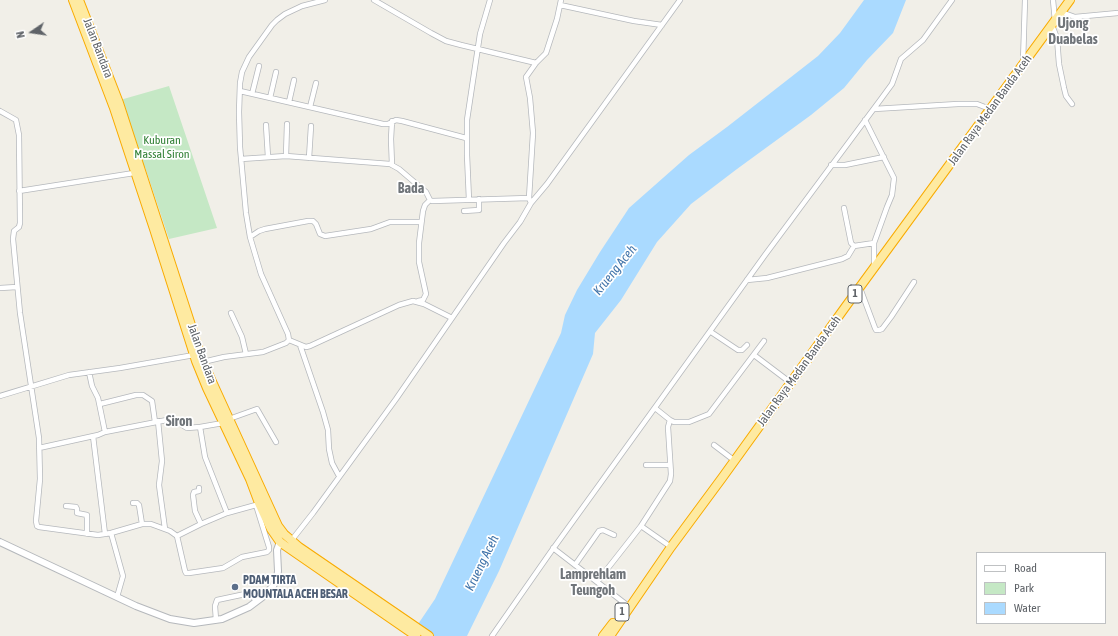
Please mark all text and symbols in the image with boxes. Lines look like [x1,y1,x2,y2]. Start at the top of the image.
north arrow [12,12,52,52]
street label: Jalan Bandara [80,16,116,80]
district label: Ujong Duabelas [1048,16,1098,48]
text: N [14,30,27,39]
street label: Jalan Raya Medan Banda Aceh [945,52,1035,168]
park label: Kuburan Massal Siron [134,133,190,161]
district label: Bada [398,181,424,197]
water label: Krueng Aceh [590,242,640,298]
road number: 1 [848,285,862,303]
street label: Jalan Raya Medan Banda Aceh [754,313,844,429]
street label: Jalan Bandara [184,322,220,386]
district label: Siron [166,414,192,430]
water label: Krueng Aceh [462,533,502,593]
legend [976,552,1106,624]
text: Road [1014,561,1037,575]
district label: Lamprehlam Teungoh [560,567,626,600]
place label: PDAM TIRTA MOUNTALA ACEH BESAR [243,573,348,601]
text: Park [1014,581,1034,595]
marker: PDAM TIRTA MOUNTALA ACEH BESAR [230,582,240,592]
text: Water [1014,601,1040,615]
road number: 1 [615,603,629,621]

